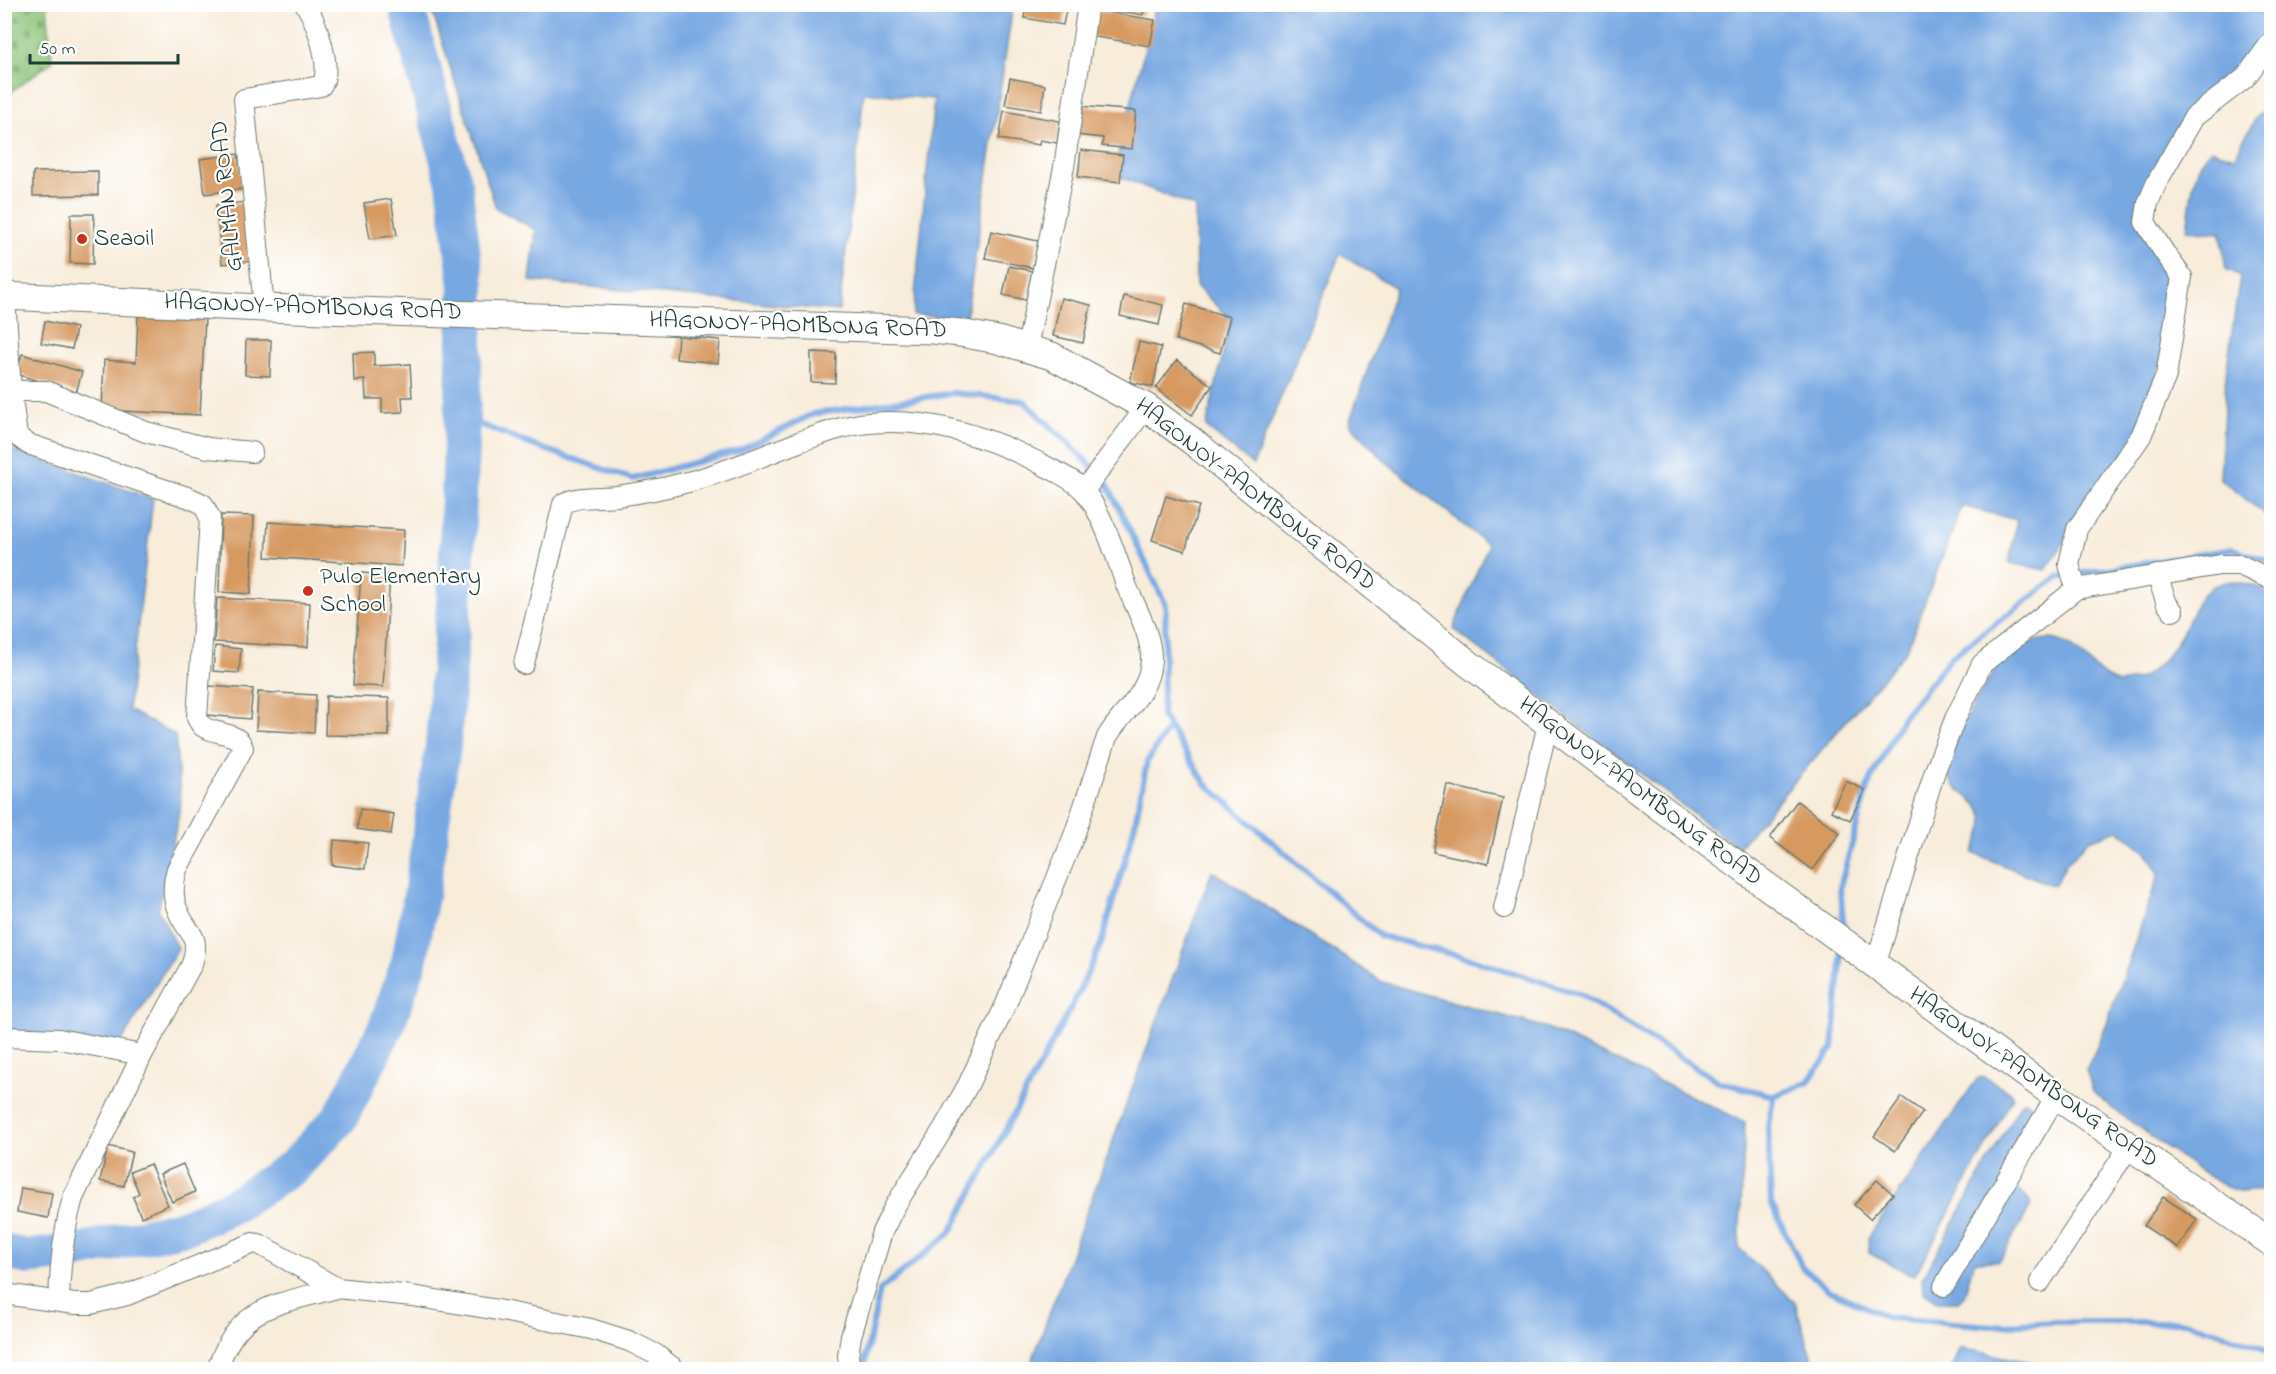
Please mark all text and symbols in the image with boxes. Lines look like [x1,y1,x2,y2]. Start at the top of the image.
scale bar [30,27,178,65]
text: 50 m [39,37,76,63]
street label: GALMAN ROAD [203,119,253,273]
place label: Seaoil [94,222,154,257]
marker: Seaoil [75,232,89,246]
street label: HAGONOY-PAOMBONG ROAD [164,285,462,331]
street label: HAGONOY-PAOMBONG ROAD [649,303,947,349]
street label: HAGONOY-PAOMBONG ROAD [1127,390,1383,600]
place label: Pulo Elementary School [320,560,481,623]
marker: Pulo Elementary School [301,584,315,598]
street label: HAGONOY-PAOMBONG ROAD [1511,688,1769,896]
street label: HAGONOY-PAOMBONG ROAD [1901,978,2165,1178]

